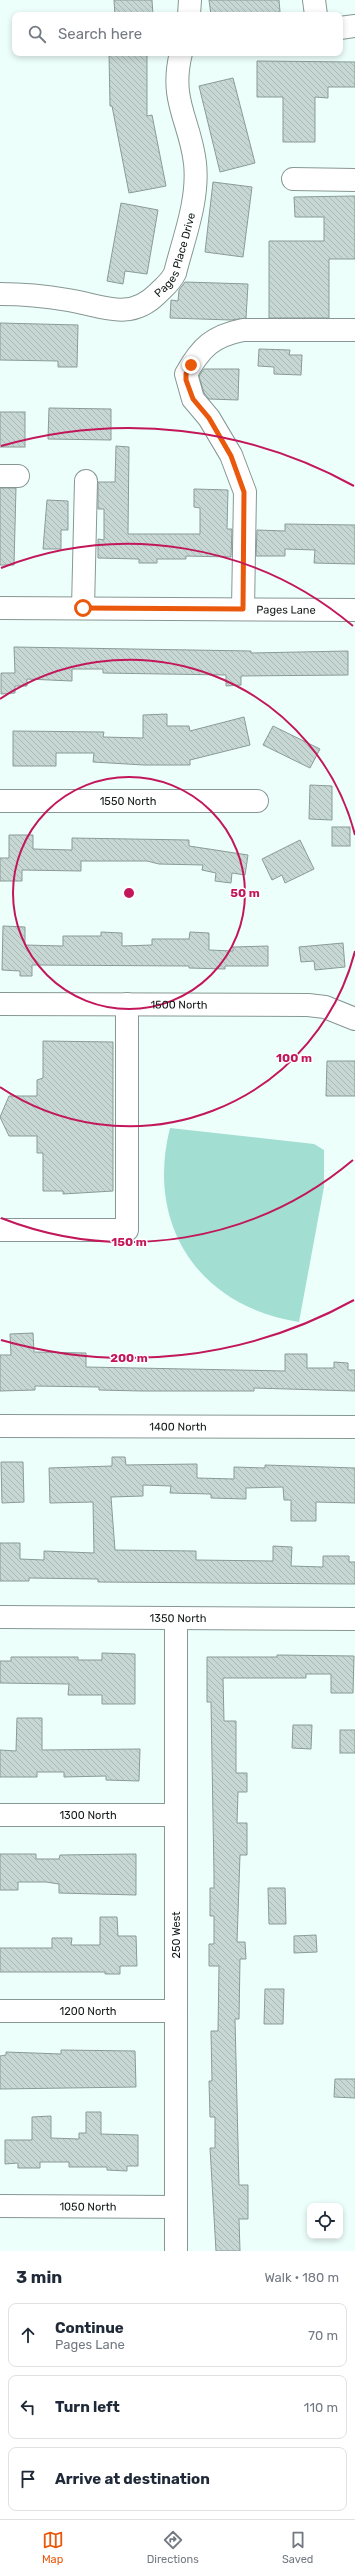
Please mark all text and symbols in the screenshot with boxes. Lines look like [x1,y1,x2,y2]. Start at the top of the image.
search box [12,12,343,56]
icon: search [26,23,48,45]
text: Search here [58,25,142,43]
street label: Pages Place Drive [152,211,197,300]
route end [182,356,200,374]
route start [74,599,92,617]
street label: Pages Lane [256,603,316,616]
street label: 1550 North [100,795,156,808]
centre of rings [122,886,136,900]
text: 50 m [230,886,260,900]
street label: 1500 North [150,998,208,1011]
text: 100 m [276,1051,312,1065]
text: 150 m [111,1235,147,1249]
text: 200 m [110,1351,148,1365]
street label: 1400 North [149,1420,207,1433]
street label: 1350 North [150,1611,206,1625]
street label: 1300 North [59,1809,117,1822]
street label: 250 West [170,1911,183,1959]
street label: 1200 North [59,2005,117,2018]
street label: 1050 North [59,2200,117,2213]
map controls [307,2203,343,2239]
button: locate [307,2203,343,2239]
text: 3 min [16,2267,62,2287]
text: Walk · 180 m [264,2270,339,2285]
text: Continue [55,2319,124,2337]
icon: ahead [17,2324,39,2346]
text: 70 m [308,2328,338,2343]
text: Pages Lane [55,2337,125,2352]
icon: left [17,2396,39,2418]
text: Turn left [55,2398,120,2416]
text: 110 m [304,2400,338,2415]
icon: arrive [17,2468,39,2490]
text: Arrive at destination [55,2470,210,2488]
tab: Map [42,2529,64,2566]
tab: Directions [147,2529,199,2566]
tab: Saved [282,2529,313,2566]

